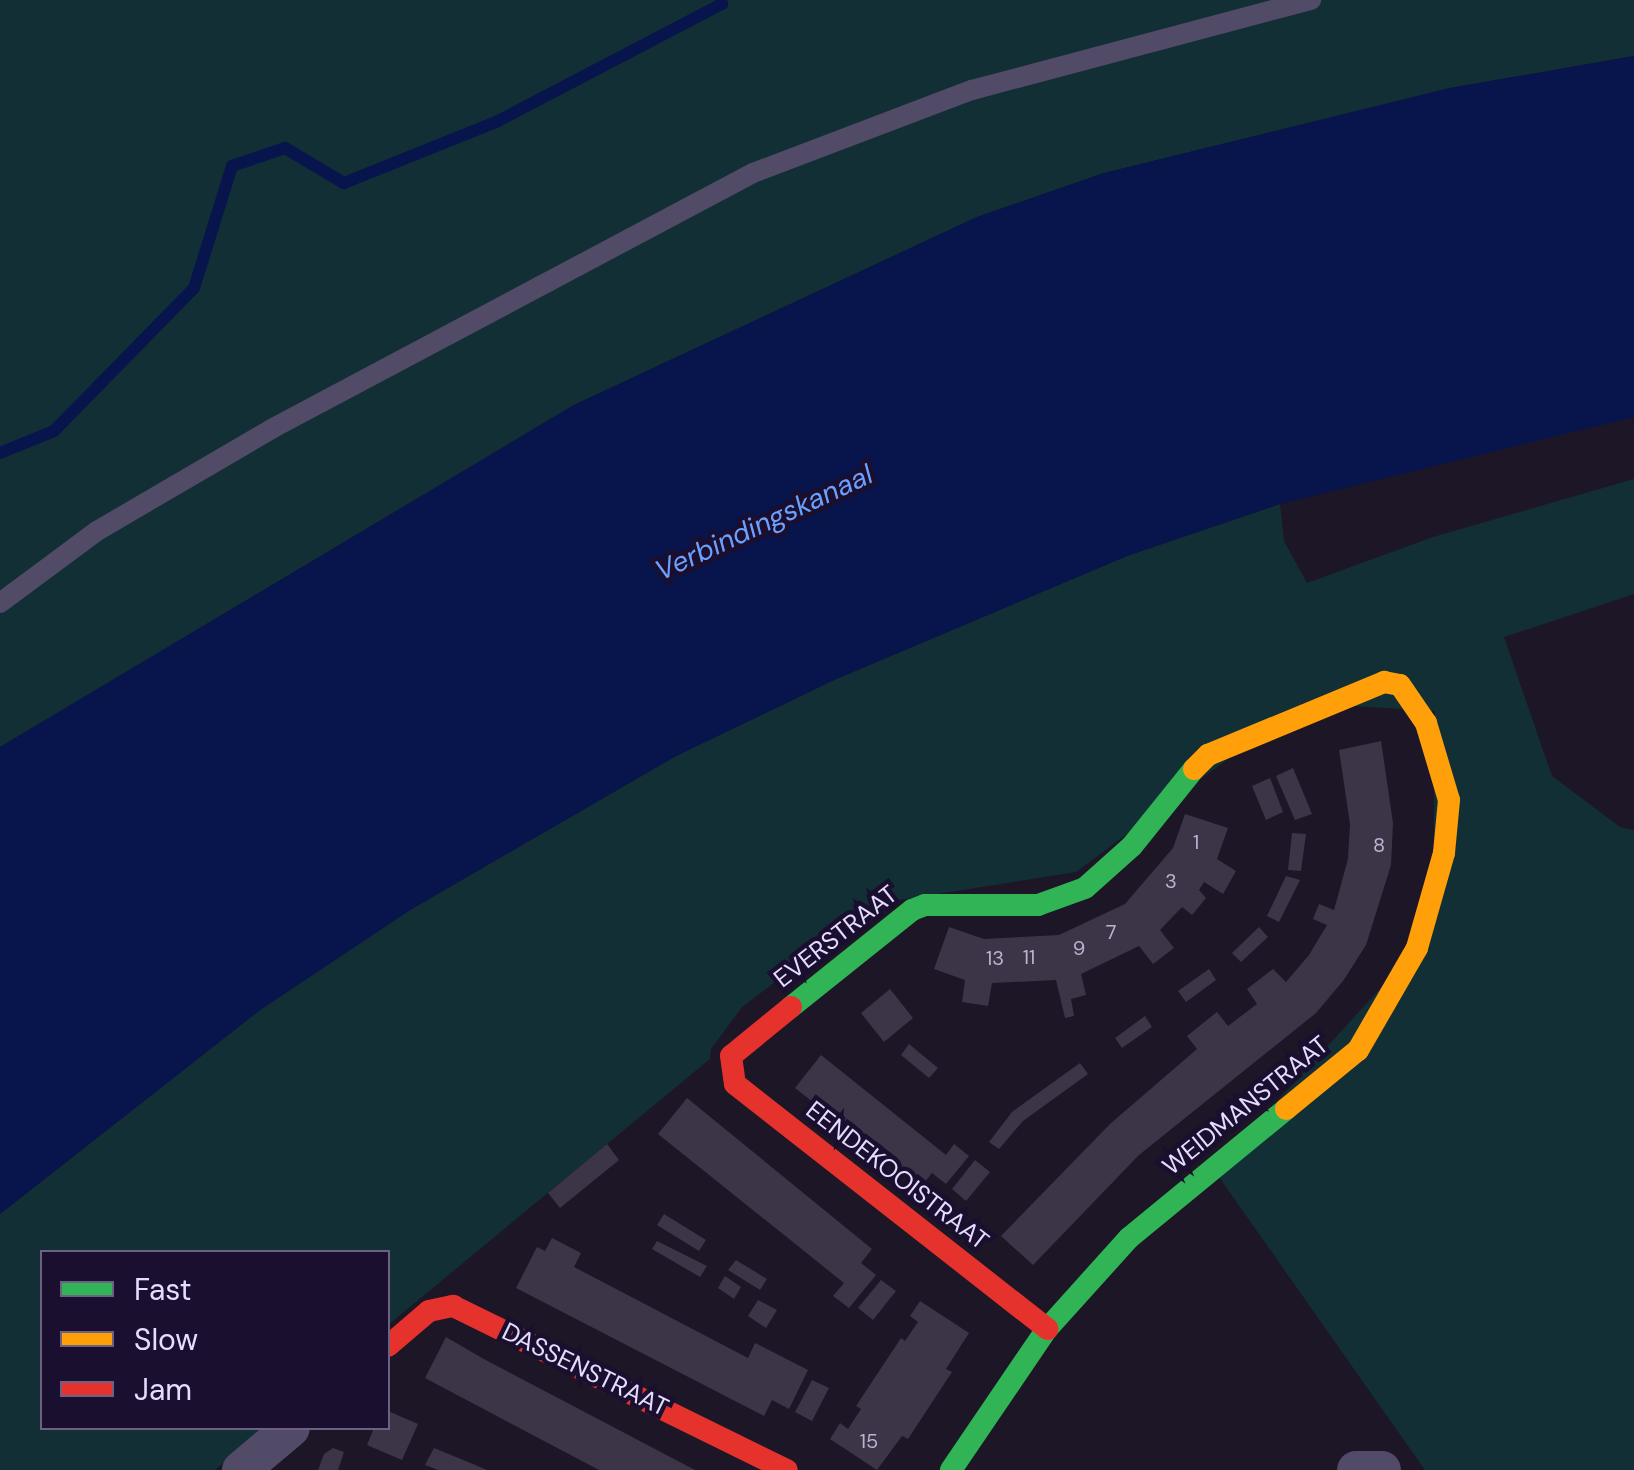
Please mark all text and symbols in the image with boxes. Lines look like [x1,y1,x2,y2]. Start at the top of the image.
water label: Verbindingskanaal [650,458,878,588]
house number: 1 [1193,830,1199,854]
house number: 8 [1373,833,1385,857]
house number: 3 [1165,869,1177,893]
street label: EVERSTRAAT [768,880,904,994]
house number: 7 [1106,920,1116,944]
house number: 9 [1073,936,1085,960]
house number: 11 [1023,945,1035,969]
house number: 13 [986,946,1004,970]
street label: WEIDMANSTRAAT [1157,1030,1335,1182]
street label: EENDEKOOISTRAAT [800,1095,994,1257]
legend [40,1250,390,1430]
text: Fast [134,1270,192,1309]
street label: DASSENSTRAAT [497,1317,673,1423]
text: Slow [134,1320,198,1359]
text: Jam [134,1370,192,1409]
house number: 15 [860,1429,878,1453]

